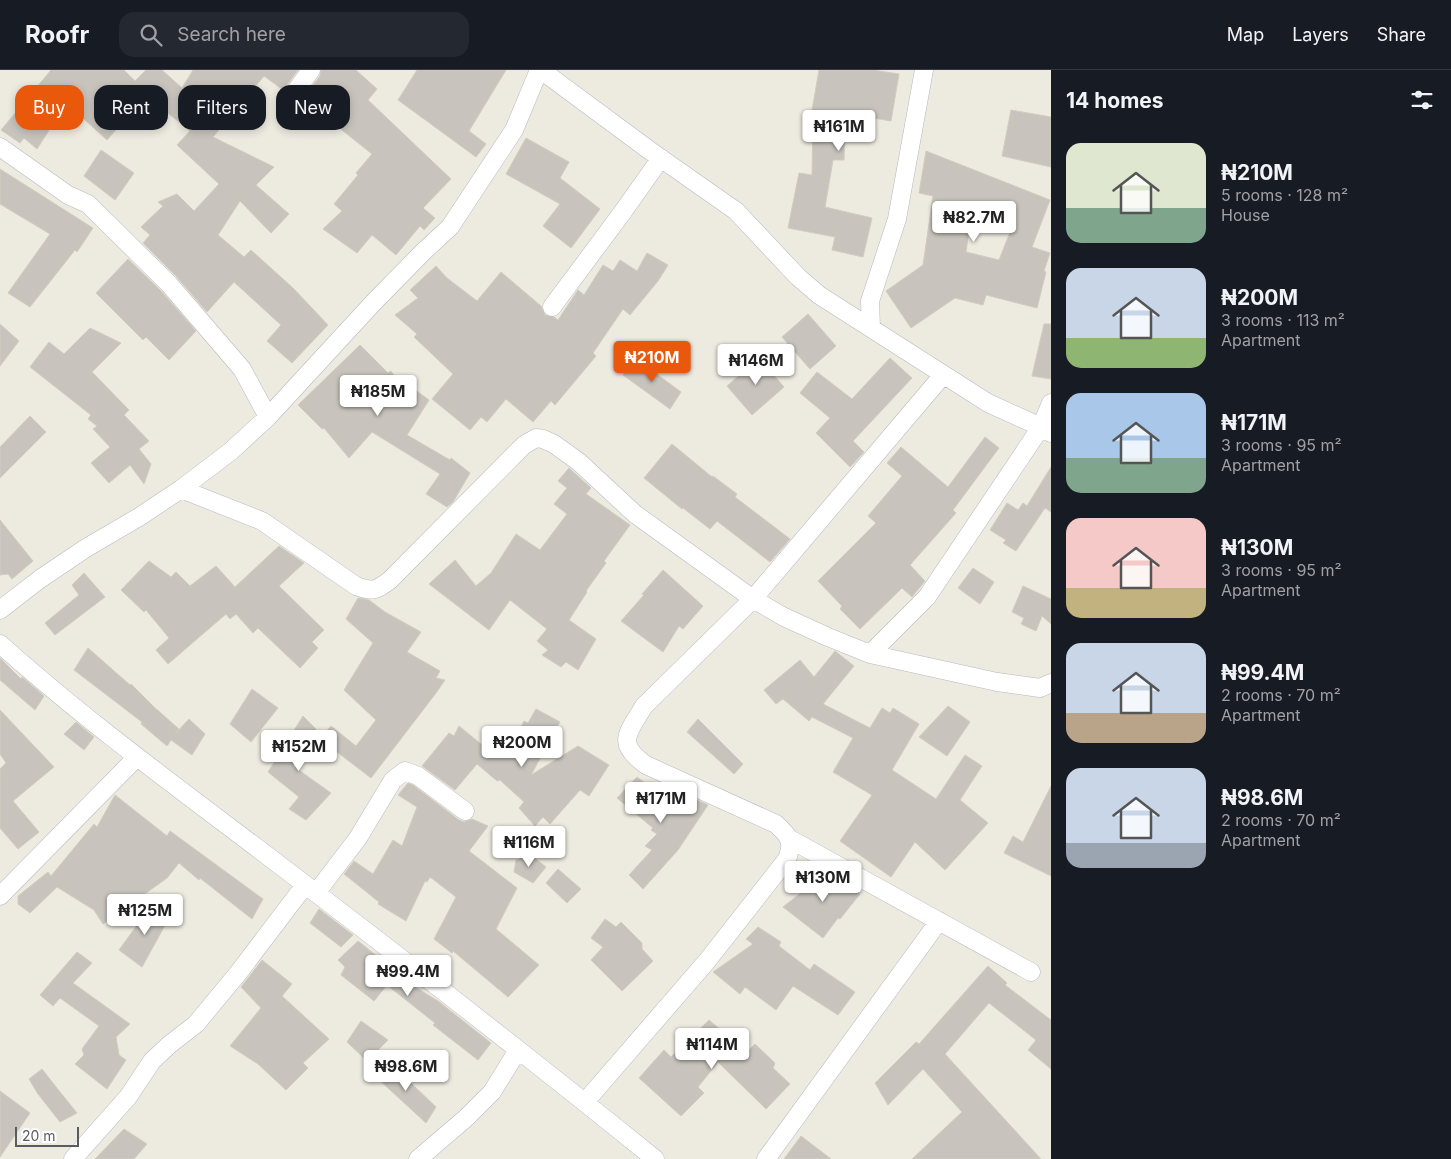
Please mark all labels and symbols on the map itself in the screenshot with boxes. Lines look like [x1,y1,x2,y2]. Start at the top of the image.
pin: ₦161M [804,109,874,152]
pin: ₦82.7M [933,200,1015,243]
pin: ₦210M [617,340,687,383]
pin: ₦146M [721,344,791,386]
pin: ₦185M [343,374,413,417]
pin: ₦200M [487,726,557,768]
pin: ₦152M [264,730,334,772]
pin: ₦171M [626,782,696,824]
pin: ₦116M [494,826,564,868]
pin: ₦130M [788,860,858,903]
pin: ₦125M [110,894,180,936]
pin: ₦99.4M [367,954,449,997]
pin: ₦114M [677,1028,747,1070]
pin: ₦98.6M [365,1050,447,1092]
scale bar [15,1124,79,1147]

